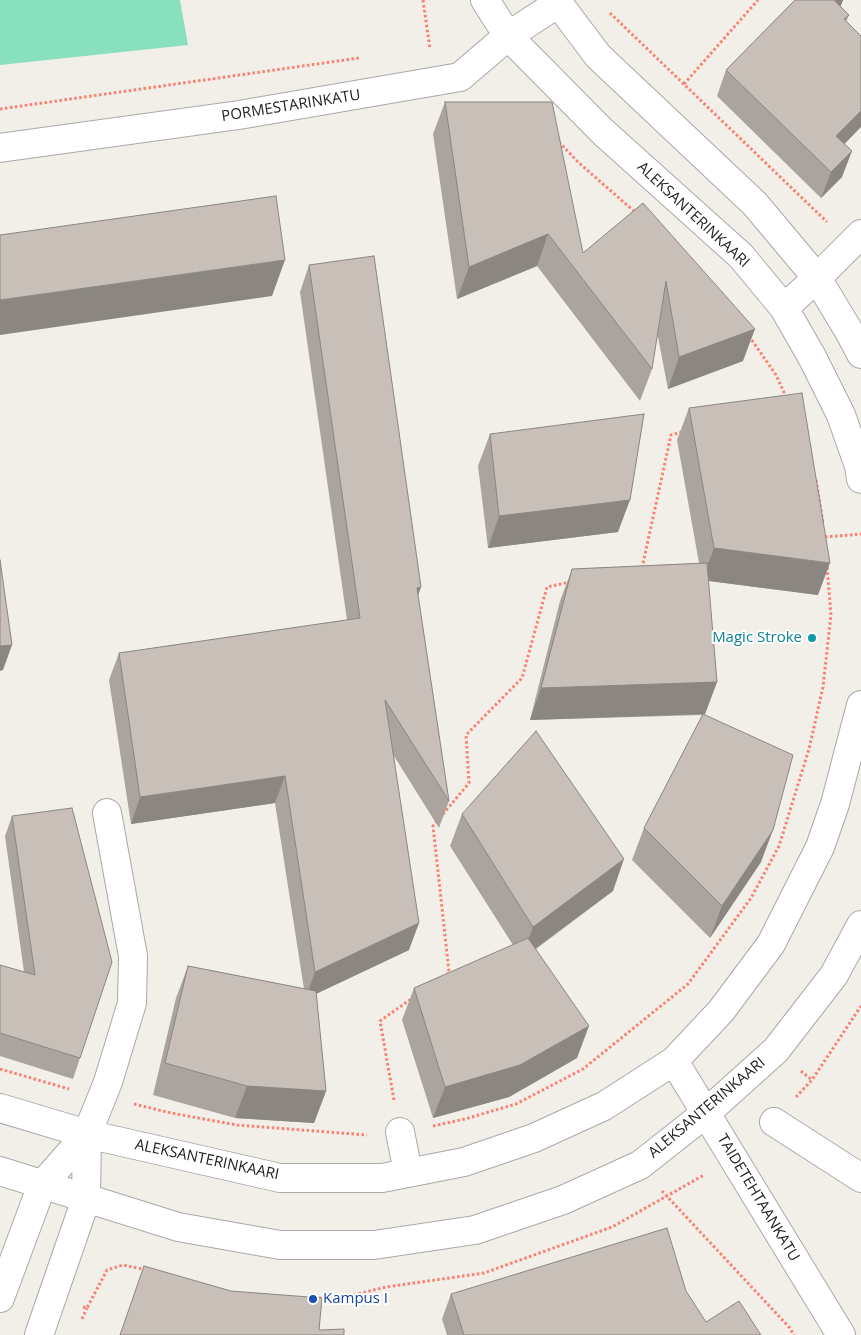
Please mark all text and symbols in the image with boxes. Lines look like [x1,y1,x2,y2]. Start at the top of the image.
street label: PORMESTARINKATU [220,86,362,126]
street label: ALEKSANTERINKAARI [633,158,753,272]
place label: Magic Stroke [712,629,802,647]
marker: Magic Stroke [806,632,818,644]
street label: ALEKSANTERINKAARI [645,1054,769,1162]
street label: TAIDETEHTAANKATU [713,1131,803,1265]
street label: ALEKSANTERINKAARI [133,1136,281,1184]
place label: Kampus I [323,1290,388,1308]
marker: Kampus I [307,1293,319,1305]

